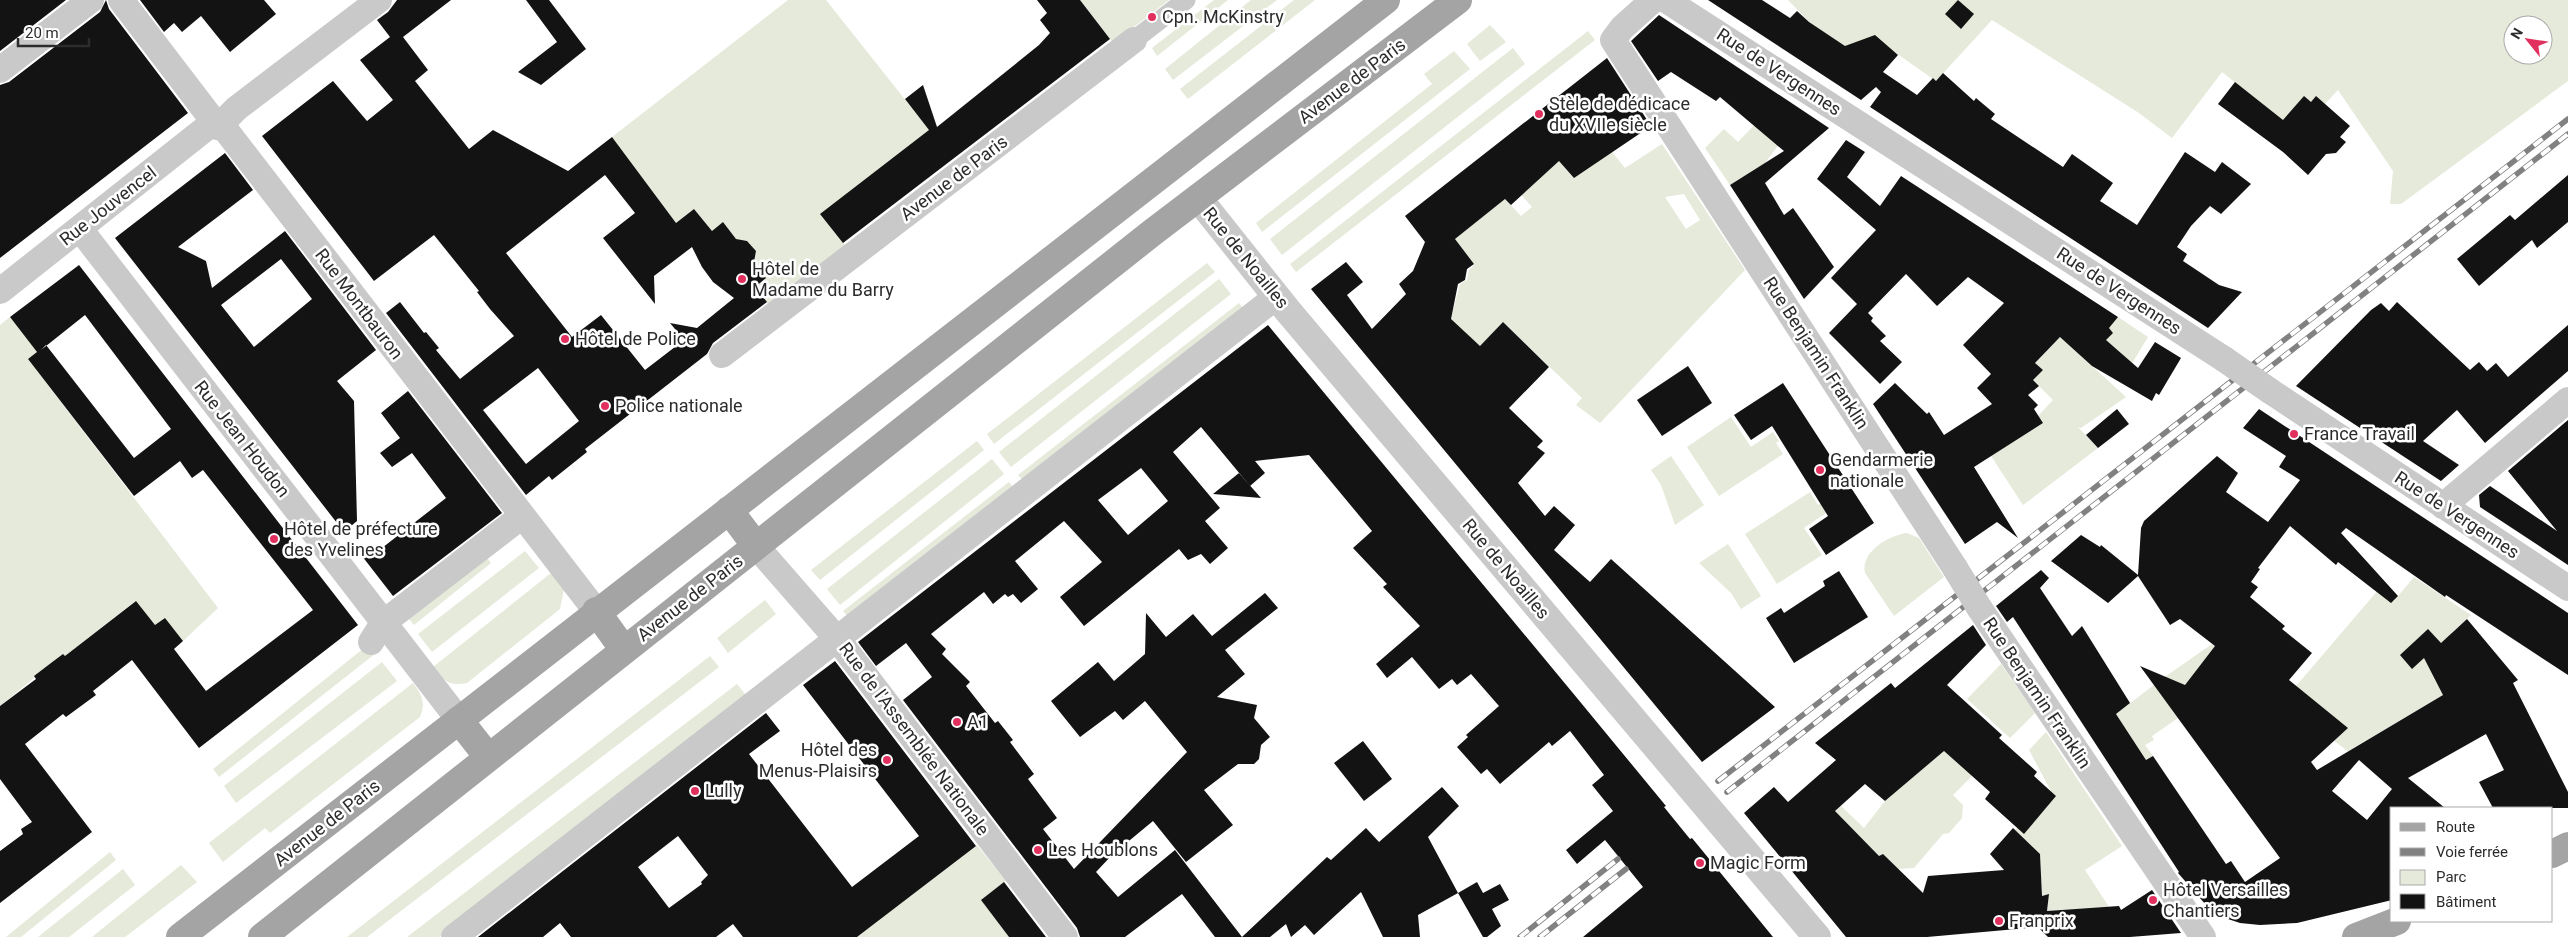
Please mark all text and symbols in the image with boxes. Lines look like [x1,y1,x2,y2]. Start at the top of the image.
place label: Cpn. McKinstry [1162,6,1284,27]
marker: Cpn. McKinstry [1146,11,1158,23]
scale bar [18,15,89,47]
north arrow [2503,15,2553,65]
text: 20 m [25,24,59,42]
street label: Rue de Vergennes [1713,24,1845,120]
text: N [2507,25,2526,42]
street label: Avenue de Paris [1294,34,1409,128]
place label: Stèle de dédicace du XVIIe siècle [1549,93,1690,135]
marker: Stèle de dédicace du XVIIe siècle [1533,108,1545,120]
street label: Avenue de Paris [896,131,1011,225]
street label: Rue Jouvencel [55,161,160,250]
street label: Rue de Noailles [1199,203,1294,313]
street label: Rue de Vergennes [2053,243,2185,339]
street label: Rue Montbauron [311,244,408,363]
place label: Hôtel de Madame du Barry [752,258,894,300]
marker: Hôtel de Madame du Barry [736,273,748,285]
street label: Rue Benjamin Franklin [1759,273,1874,433]
place label: Hôtel de Police [575,328,696,349]
marker: Hôtel de Police [559,333,571,345]
street label: Rue Jean Houdon [190,376,294,501]
place label: Police nationale [615,395,743,416]
marker: Police nationale [599,400,611,412]
place label: France Travail [2304,423,2415,444]
marker: France Travail [2288,428,2300,440]
place label: Gendarmerie nationale [1830,449,1933,491]
marker: Gendarmerie nationale [1814,464,1826,476]
street label: Rue de Vergennes [2391,467,2523,563]
street label: Rue de Noailles [1458,514,1554,623]
place label: Hôtel de préfecture des Yvelines [284,518,437,560]
marker: Hôtel de préfecture des Yvelines [268,533,280,545]
street label: Avenue de Paris [633,550,747,645]
street label: Rue Benjamin Franklin [1979,613,2096,772]
street label: Rue de l'Assemblée Nationale [835,638,994,839]
place label: A1 [967,711,989,732]
marker: A1 [951,716,963,728]
place label: Hôtel des Menus-Plaisirs [759,739,877,781]
marker: Hôtel des Menus-Plaisirs [881,754,893,766]
street label: Avenue de Paris [270,775,384,870]
place label: Lully [705,780,742,801]
marker: Lully [689,785,701,797]
legend [2390,807,2553,922]
text: Route [2436,818,2475,836]
place label: Les Houblons [1048,839,1158,860]
text: Voie ferrée [2436,843,2508,861]
marker: Les Houblons [1032,844,1044,856]
place label: Magic Form [1710,852,1806,873]
marker: Magic Form [1694,857,1706,869]
text: Parc [2436,868,2466,886]
place label: Hôtel Versailles Chantiers [2163,879,2288,921]
text: Bâtiment [2436,893,2496,911]
marker: Hôtel Versailles Chantiers [2147,894,2159,906]
place label: Franprix [2009,910,2074,931]
marker: Franprix [1993,915,2005,927]

